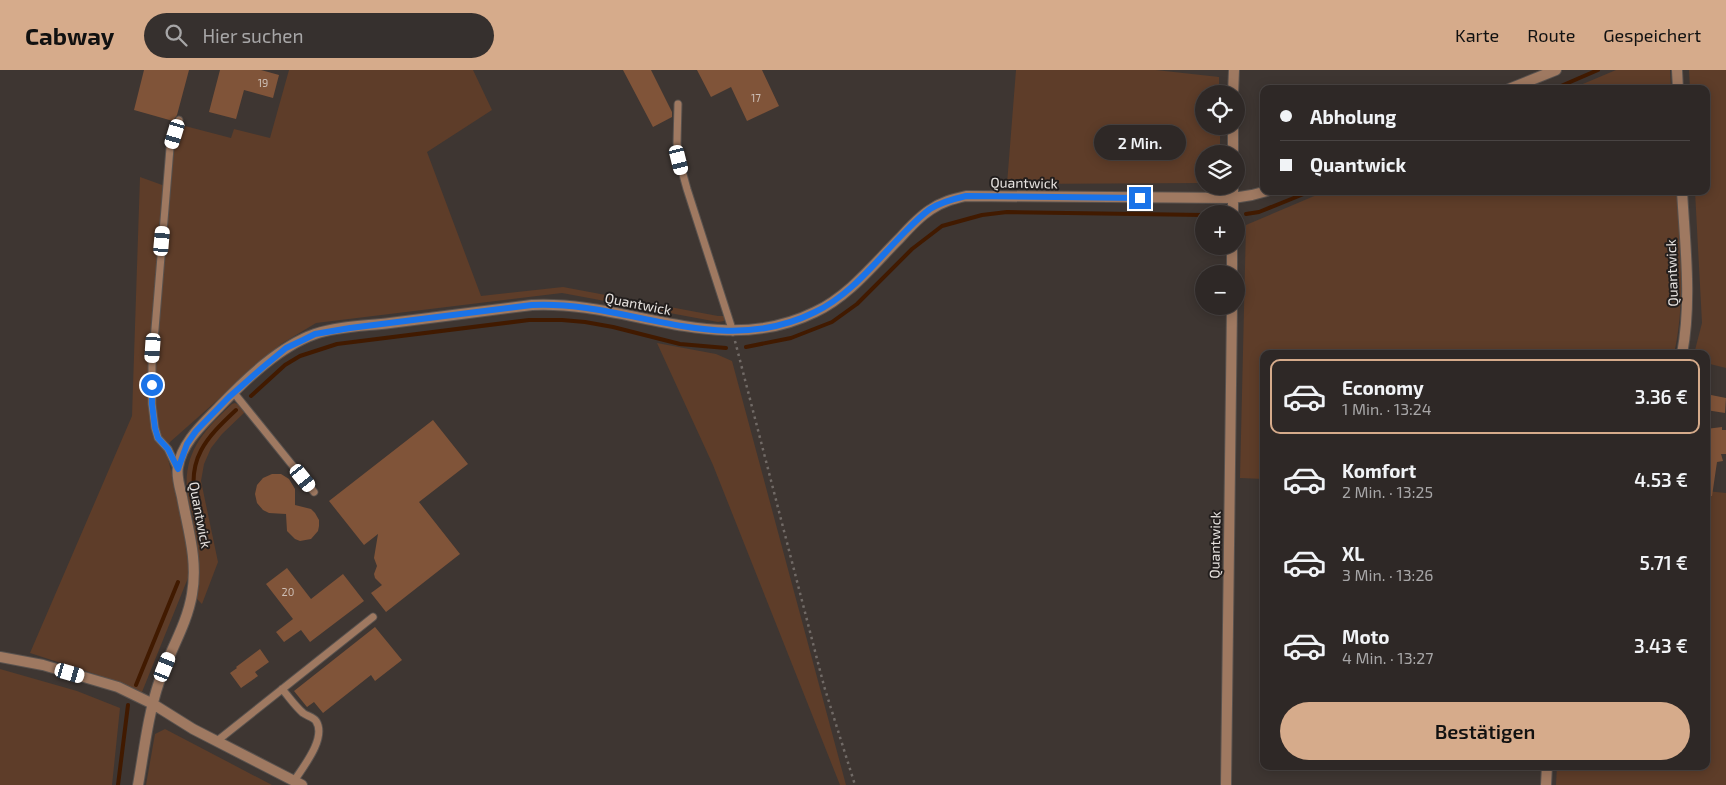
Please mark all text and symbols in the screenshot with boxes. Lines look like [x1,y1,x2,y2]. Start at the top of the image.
search box [144,13,494,58]
text: Cabway [25,21,114,50]
icon: search [162,21,190,49]
text: Hier suchen [202,24,304,47]
text: Karte [1455,24,1499,46]
text: Route [1527,24,1575,46]
text: Gespeichert [1603,24,1701,46]
house number: 19 [258,76,268,89]
map controls [1195,85,1245,315]
button: locate [1195,85,1245,135]
house number: 17 [751,91,761,104]
text: Abholung [1310,105,1396,128]
car [163,117,186,151]
callout: 2 Min. [1094,126,1186,160]
text: 2 Min. [1118,133,1162,152]
car [668,144,689,176]
button: layers [1195,145,1245,195]
text: Quantwick [1310,153,1406,176]
street label: Quantwick [990,173,1058,192]
route end [1129,187,1151,209]
button: + [1195,205,1245,255]
car [153,225,170,257]
street label: Quantwick [1662,239,1681,307]
button: − [1195,265,1245,315]
street label: Quantwick [603,289,673,318]
car [144,333,161,363]
route start [141,374,163,396]
icon: car [1282,374,1327,419]
text: Economy [1342,376,1424,399]
text: 3.36 € [1635,385,1688,408]
text: 1 Min. · 13:24 [1342,399,1432,418]
icon: car [1282,457,1327,502]
text: Komfort [1342,459,1416,482]
car [287,462,318,494]
text: 4.53 € [1634,468,1688,491]
street label: Quantwick [186,480,215,550]
text: 2 Min. · 13:25 [1342,482,1433,501]
street label: Quantwick [1205,511,1224,579]
icon: car [1282,540,1327,585]
text: XL [1342,542,1364,565]
text: 5.71 € [1640,551,1688,574]
text: 3 Min. · 13:26 [1342,565,1434,584]
house number: 20 [282,585,294,598]
icon: car [1282,623,1327,668]
text: Moto [1342,625,1390,648]
text: 3.43 € [1634,634,1688,657]
text: 4 Min. · 13:27 [1342,648,1434,667]
car [152,650,177,684]
car [53,662,86,684]
button: Bestätigen [1280,702,1690,760]

